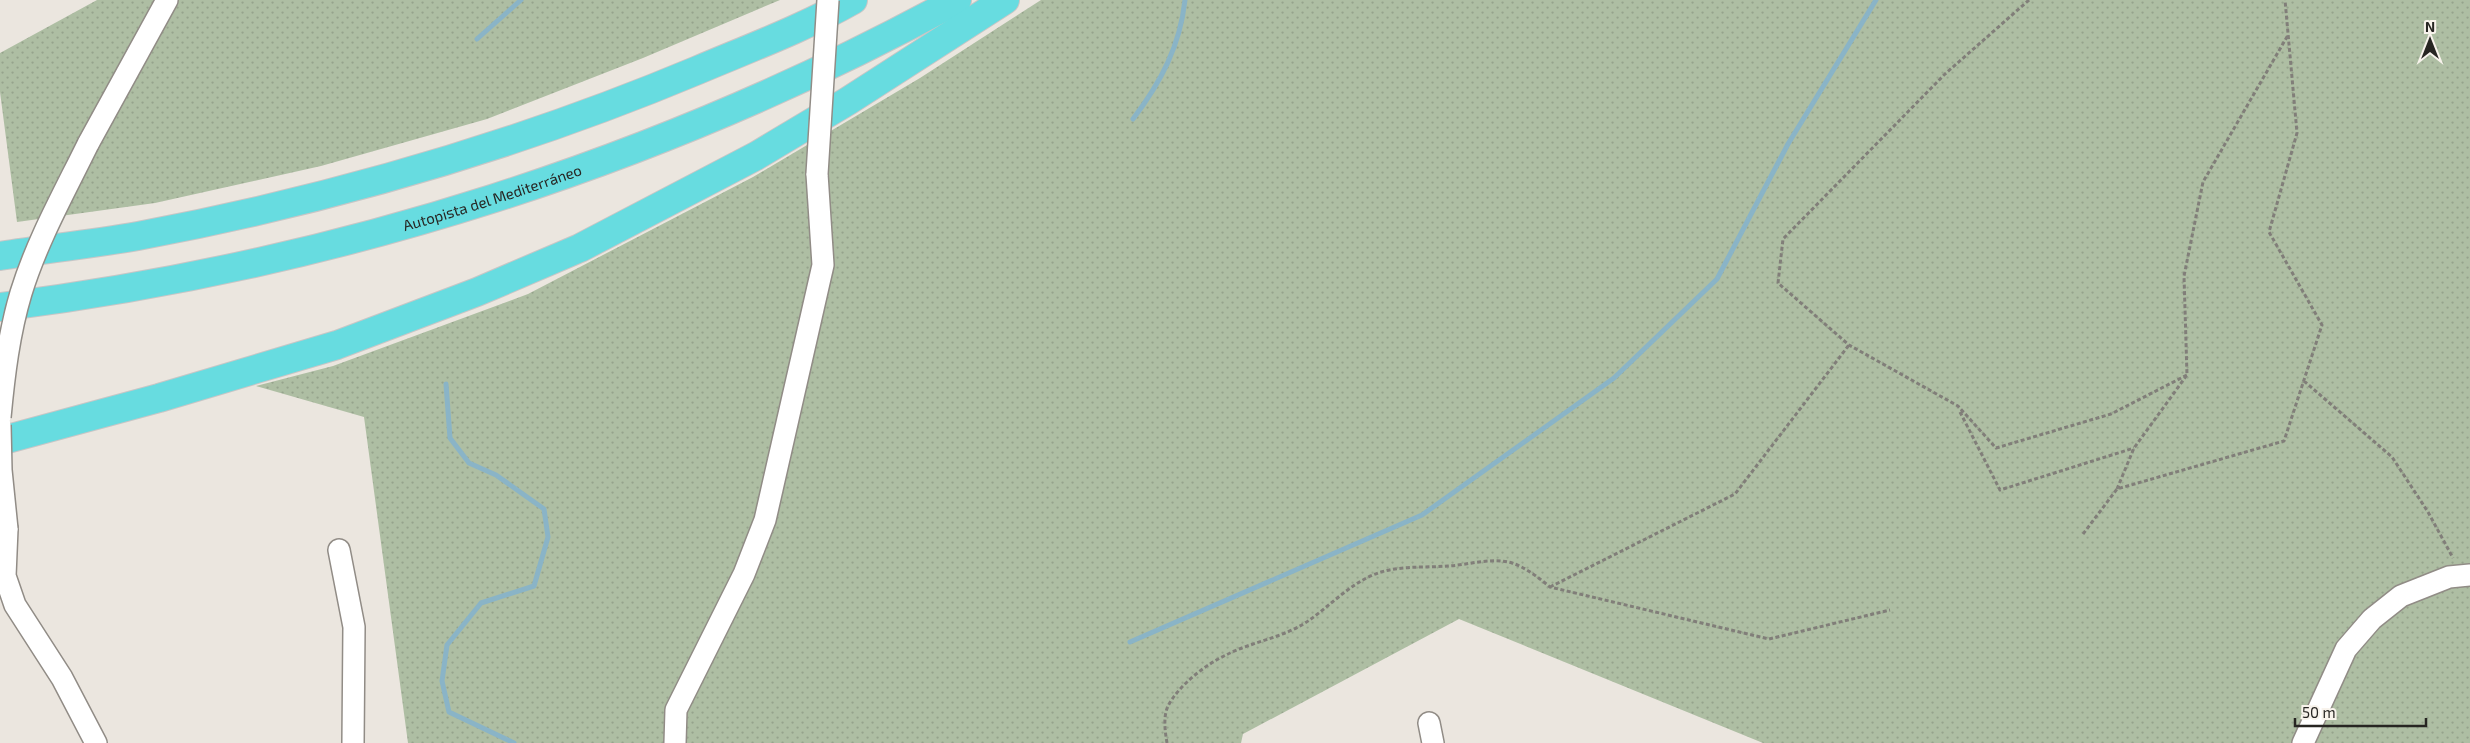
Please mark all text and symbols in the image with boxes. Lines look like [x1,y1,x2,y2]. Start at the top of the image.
north arrow [2405,15,2455,65]
text: N [2425,18,2435,35]
street label: Autopista del Mediterráneo [401,160,584,234]
scale bar [2295,696,2426,728]
text: 50 m [2302,703,2336,721]

